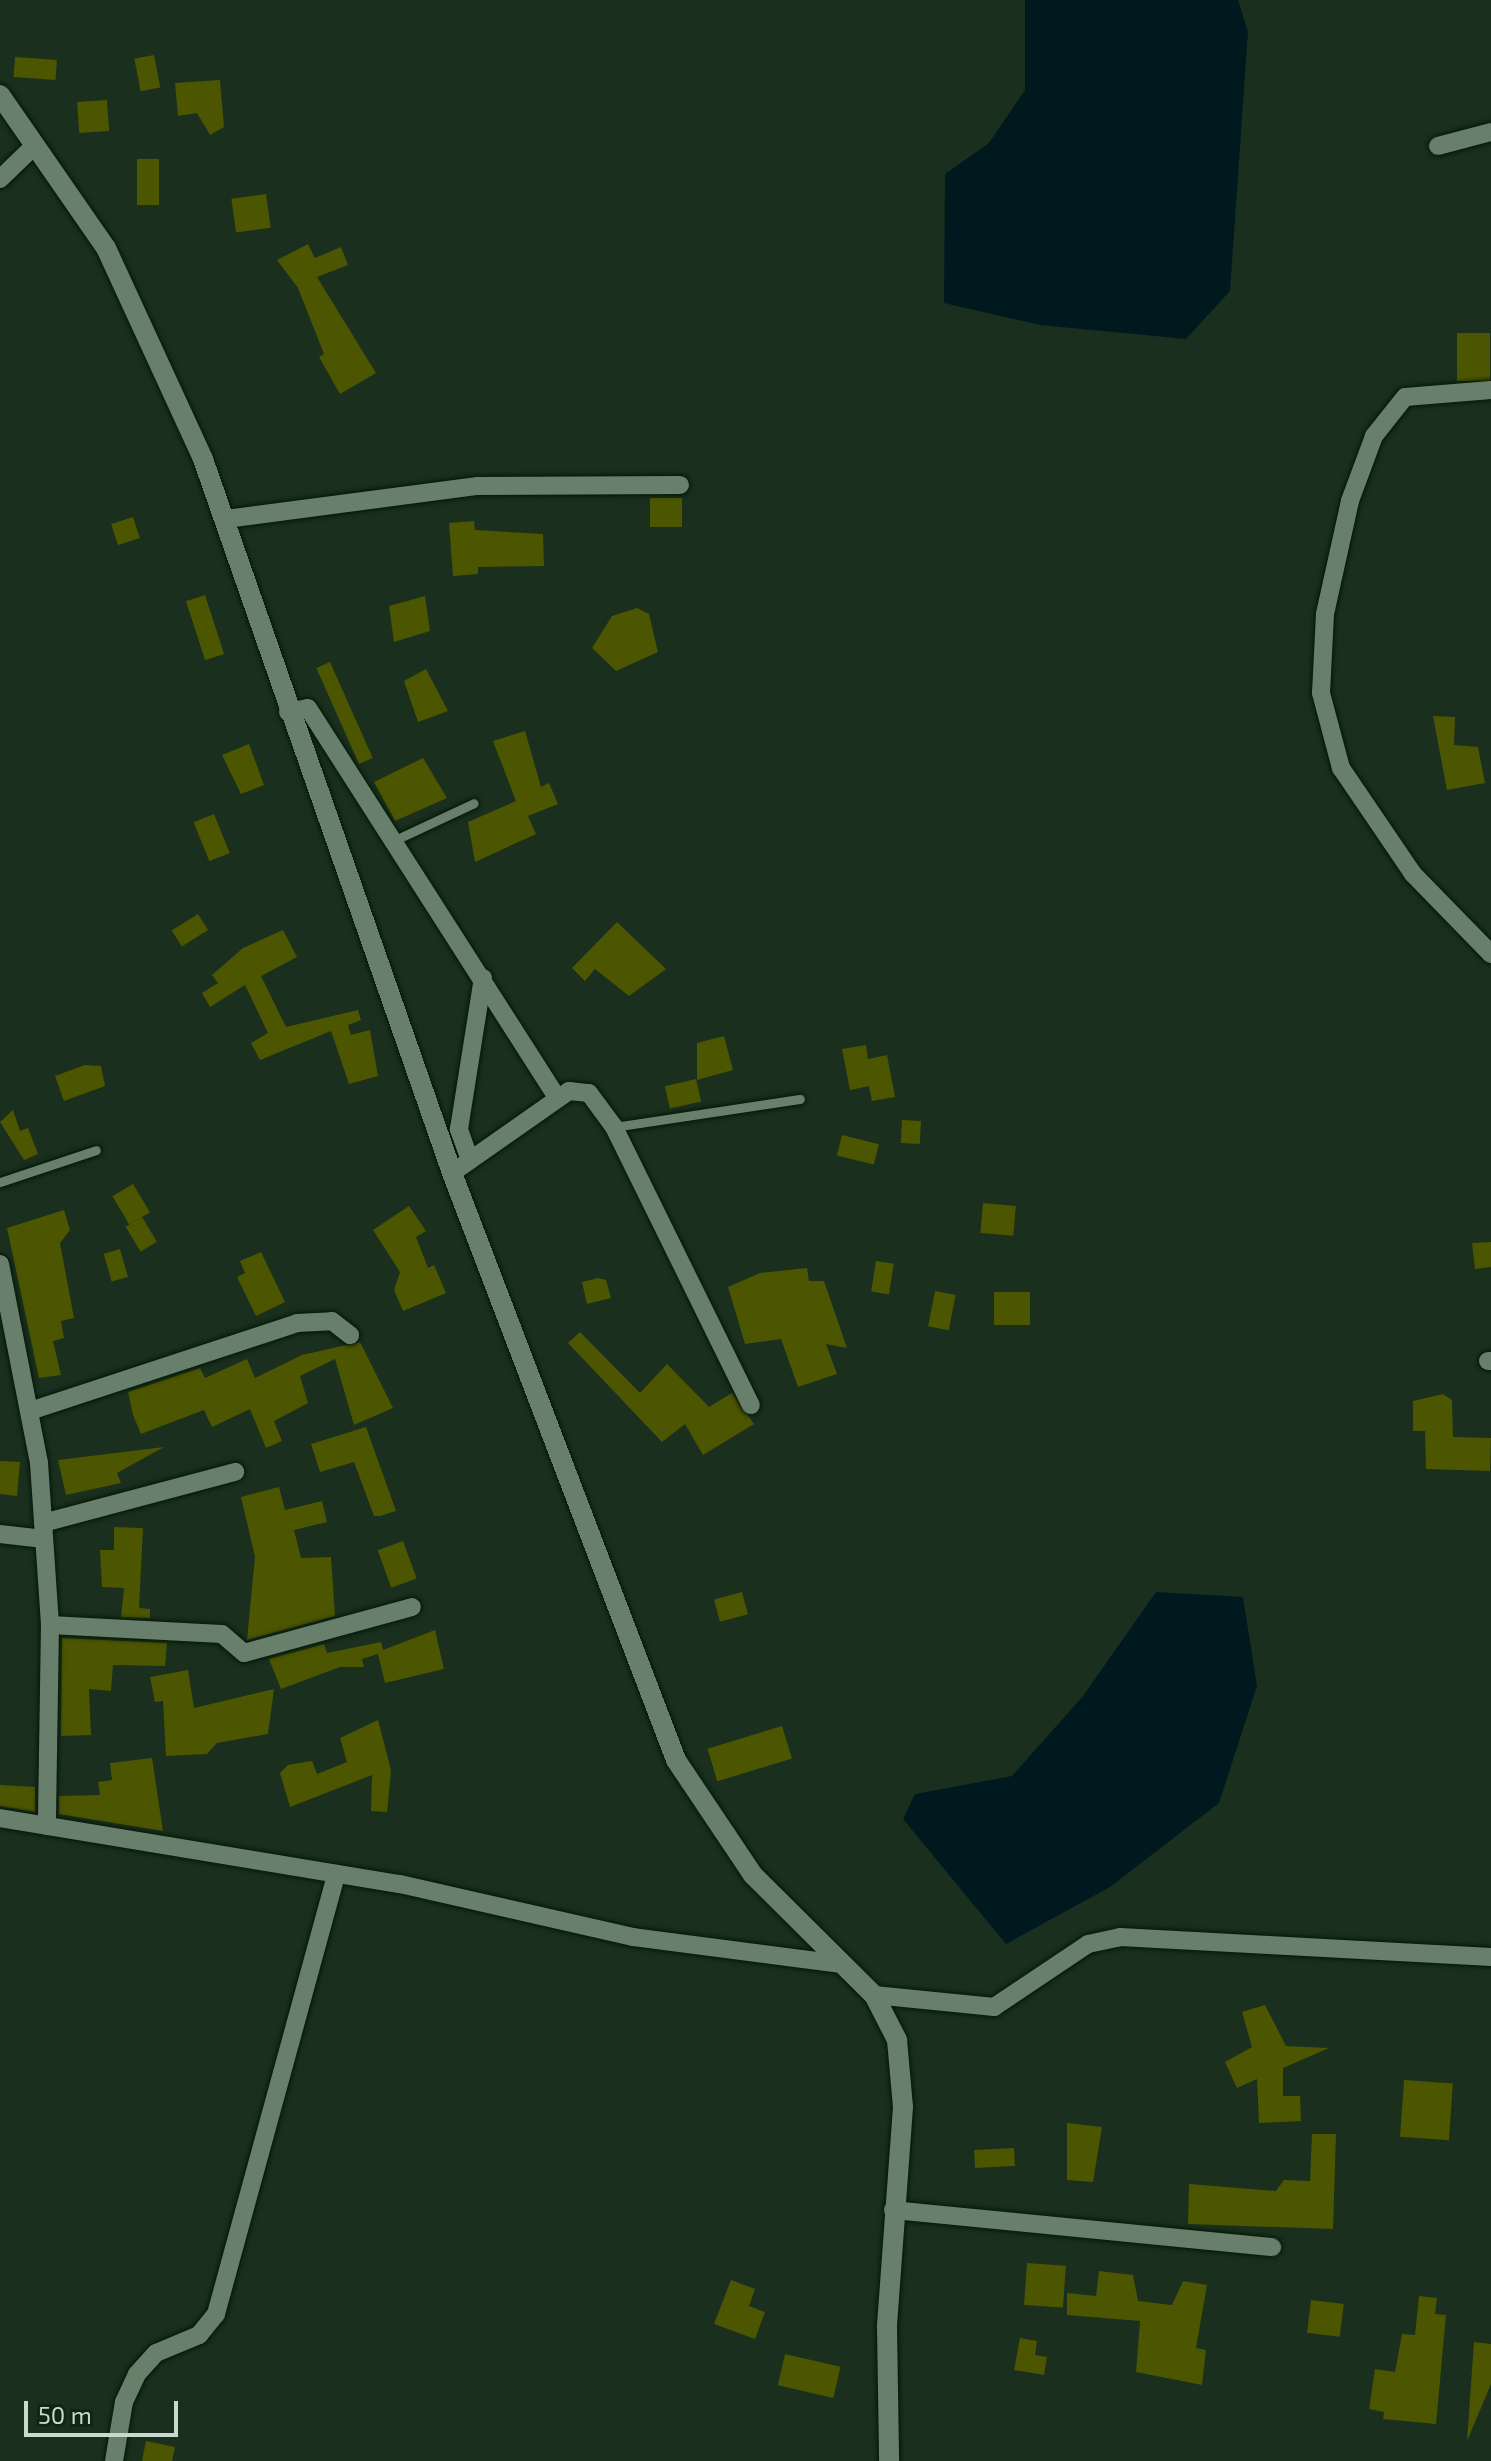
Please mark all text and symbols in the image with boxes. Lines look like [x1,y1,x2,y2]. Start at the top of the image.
scale bar [28,2385,182,2435]
text: 50 m [38,2400,92,2429]

